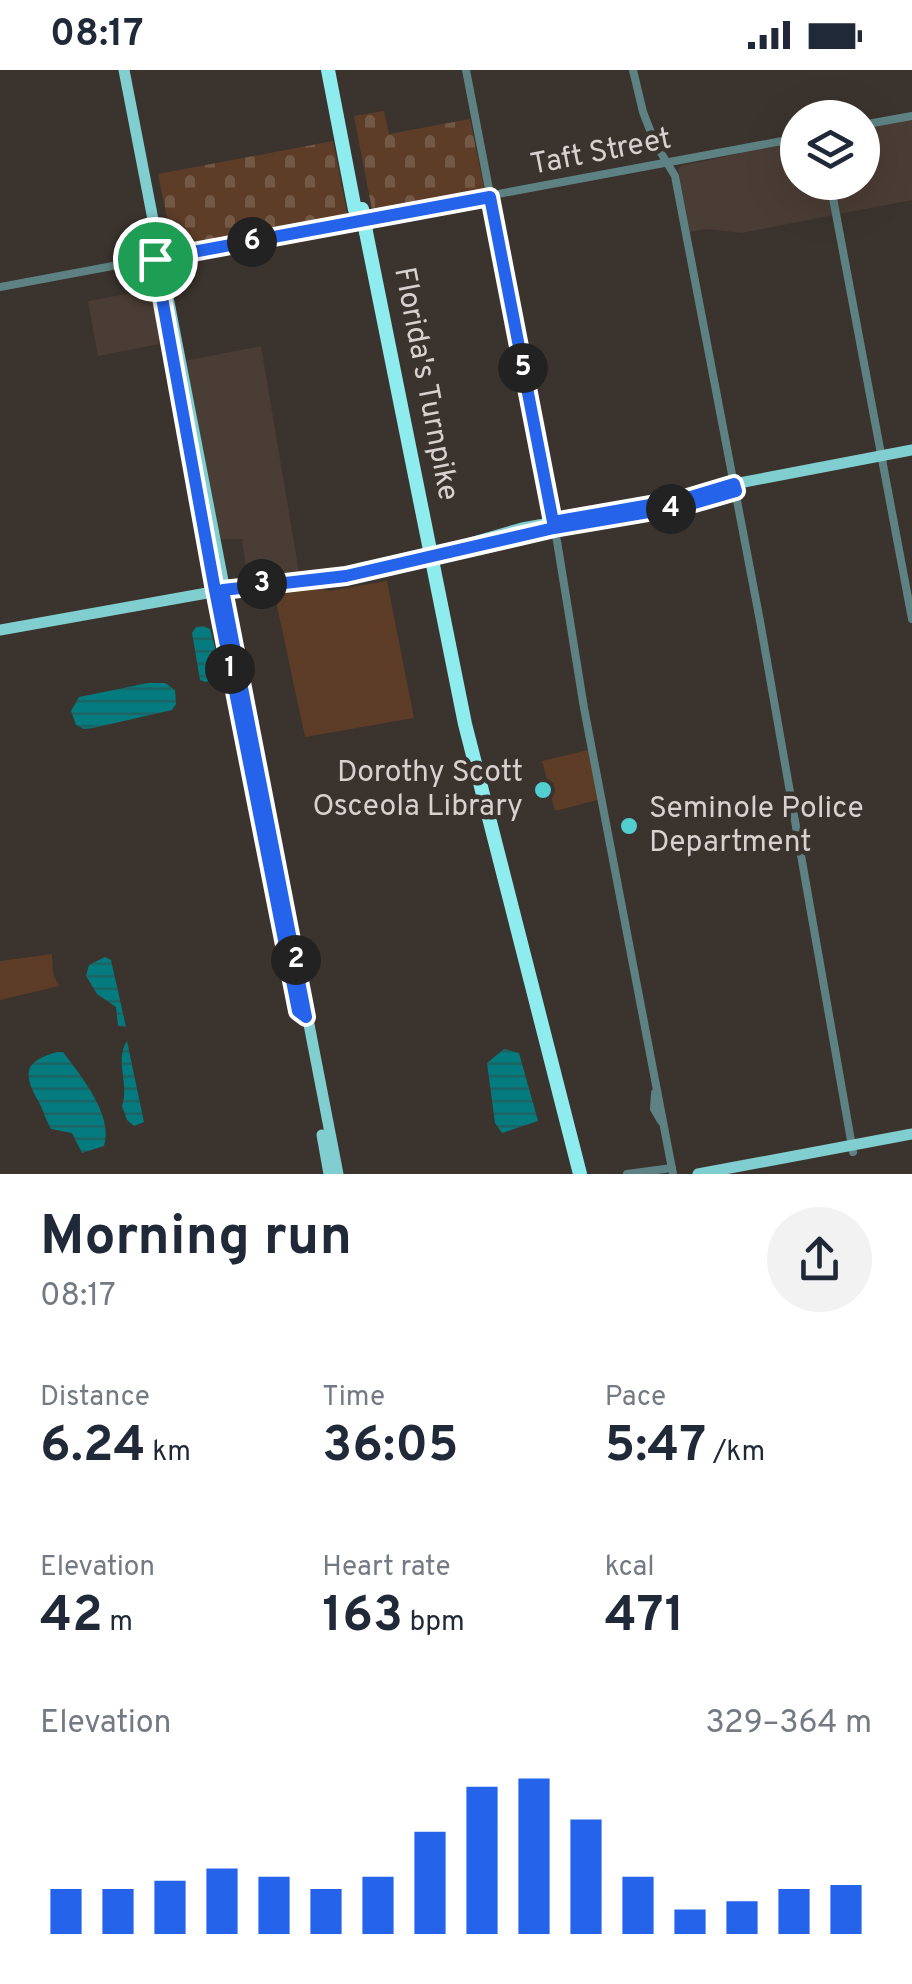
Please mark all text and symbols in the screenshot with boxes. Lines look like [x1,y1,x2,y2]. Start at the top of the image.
text: 08:17 [50,11,144,60]
map controls [780,100,880,200]
button: layers [780,100,880,200]
street label: Taft Street [528,121,674,185]
pin [113,217,198,302]
pin: 6 [227,217,277,267]
text: 6 [243,224,261,260]
icon: arrive [128,232,183,287]
street label: Florida's Turnpike [384,264,466,504]
pin: 5 [498,343,548,393]
text: 5 [514,350,532,386]
pin: 4 [646,484,696,534]
text: 4 [662,491,680,527]
pin: 3 [237,559,287,609]
text: 3 [254,566,270,602]
pin: 1 [205,644,255,694]
text: 1 [224,651,236,687]
place label: Dorothy Scott Osceola Library [313,755,523,826]
marker: Dorothy Scott Osceola Library [532,779,554,801]
place label: Seminole Police Department [649,791,864,862]
marker: Seminole Police Department [618,815,640,837]
pin: 2 [271,935,321,985]
text: 2 [287,942,305,978]
text: Morning run [40,1204,352,1274]
button: share [767,1207,872,1312]
text: 08:17 [40,1277,116,1317]
text: Distance [40,1380,150,1416]
text: Time [322,1380,385,1416]
text: Pace [605,1380,666,1416]
text: 6.24 [40,1416,146,1479]
text: 36:05 [322,1416,459,1479]
text: 5:47 [605,1416,706,1479]
text: km [146,1435,191,1471]
text: /km [706,1435,765,1471]
text: Elevation [40,1550,155,1586]
text: Heart rate [322,1550,450,1586]
text: kcal [605,1550,654,1586]
text: 42 [40,1586,103,1649]
text: 163 [322,1586,403,1649]
text: 471 [605,1586,685,1649]
text: m [103,1605,133,1641]
text: bpm [403,1605,465,1641]
text: Elevation [40,1704,172,1744]
text: 329–364 m [706,1704,872,1744]

